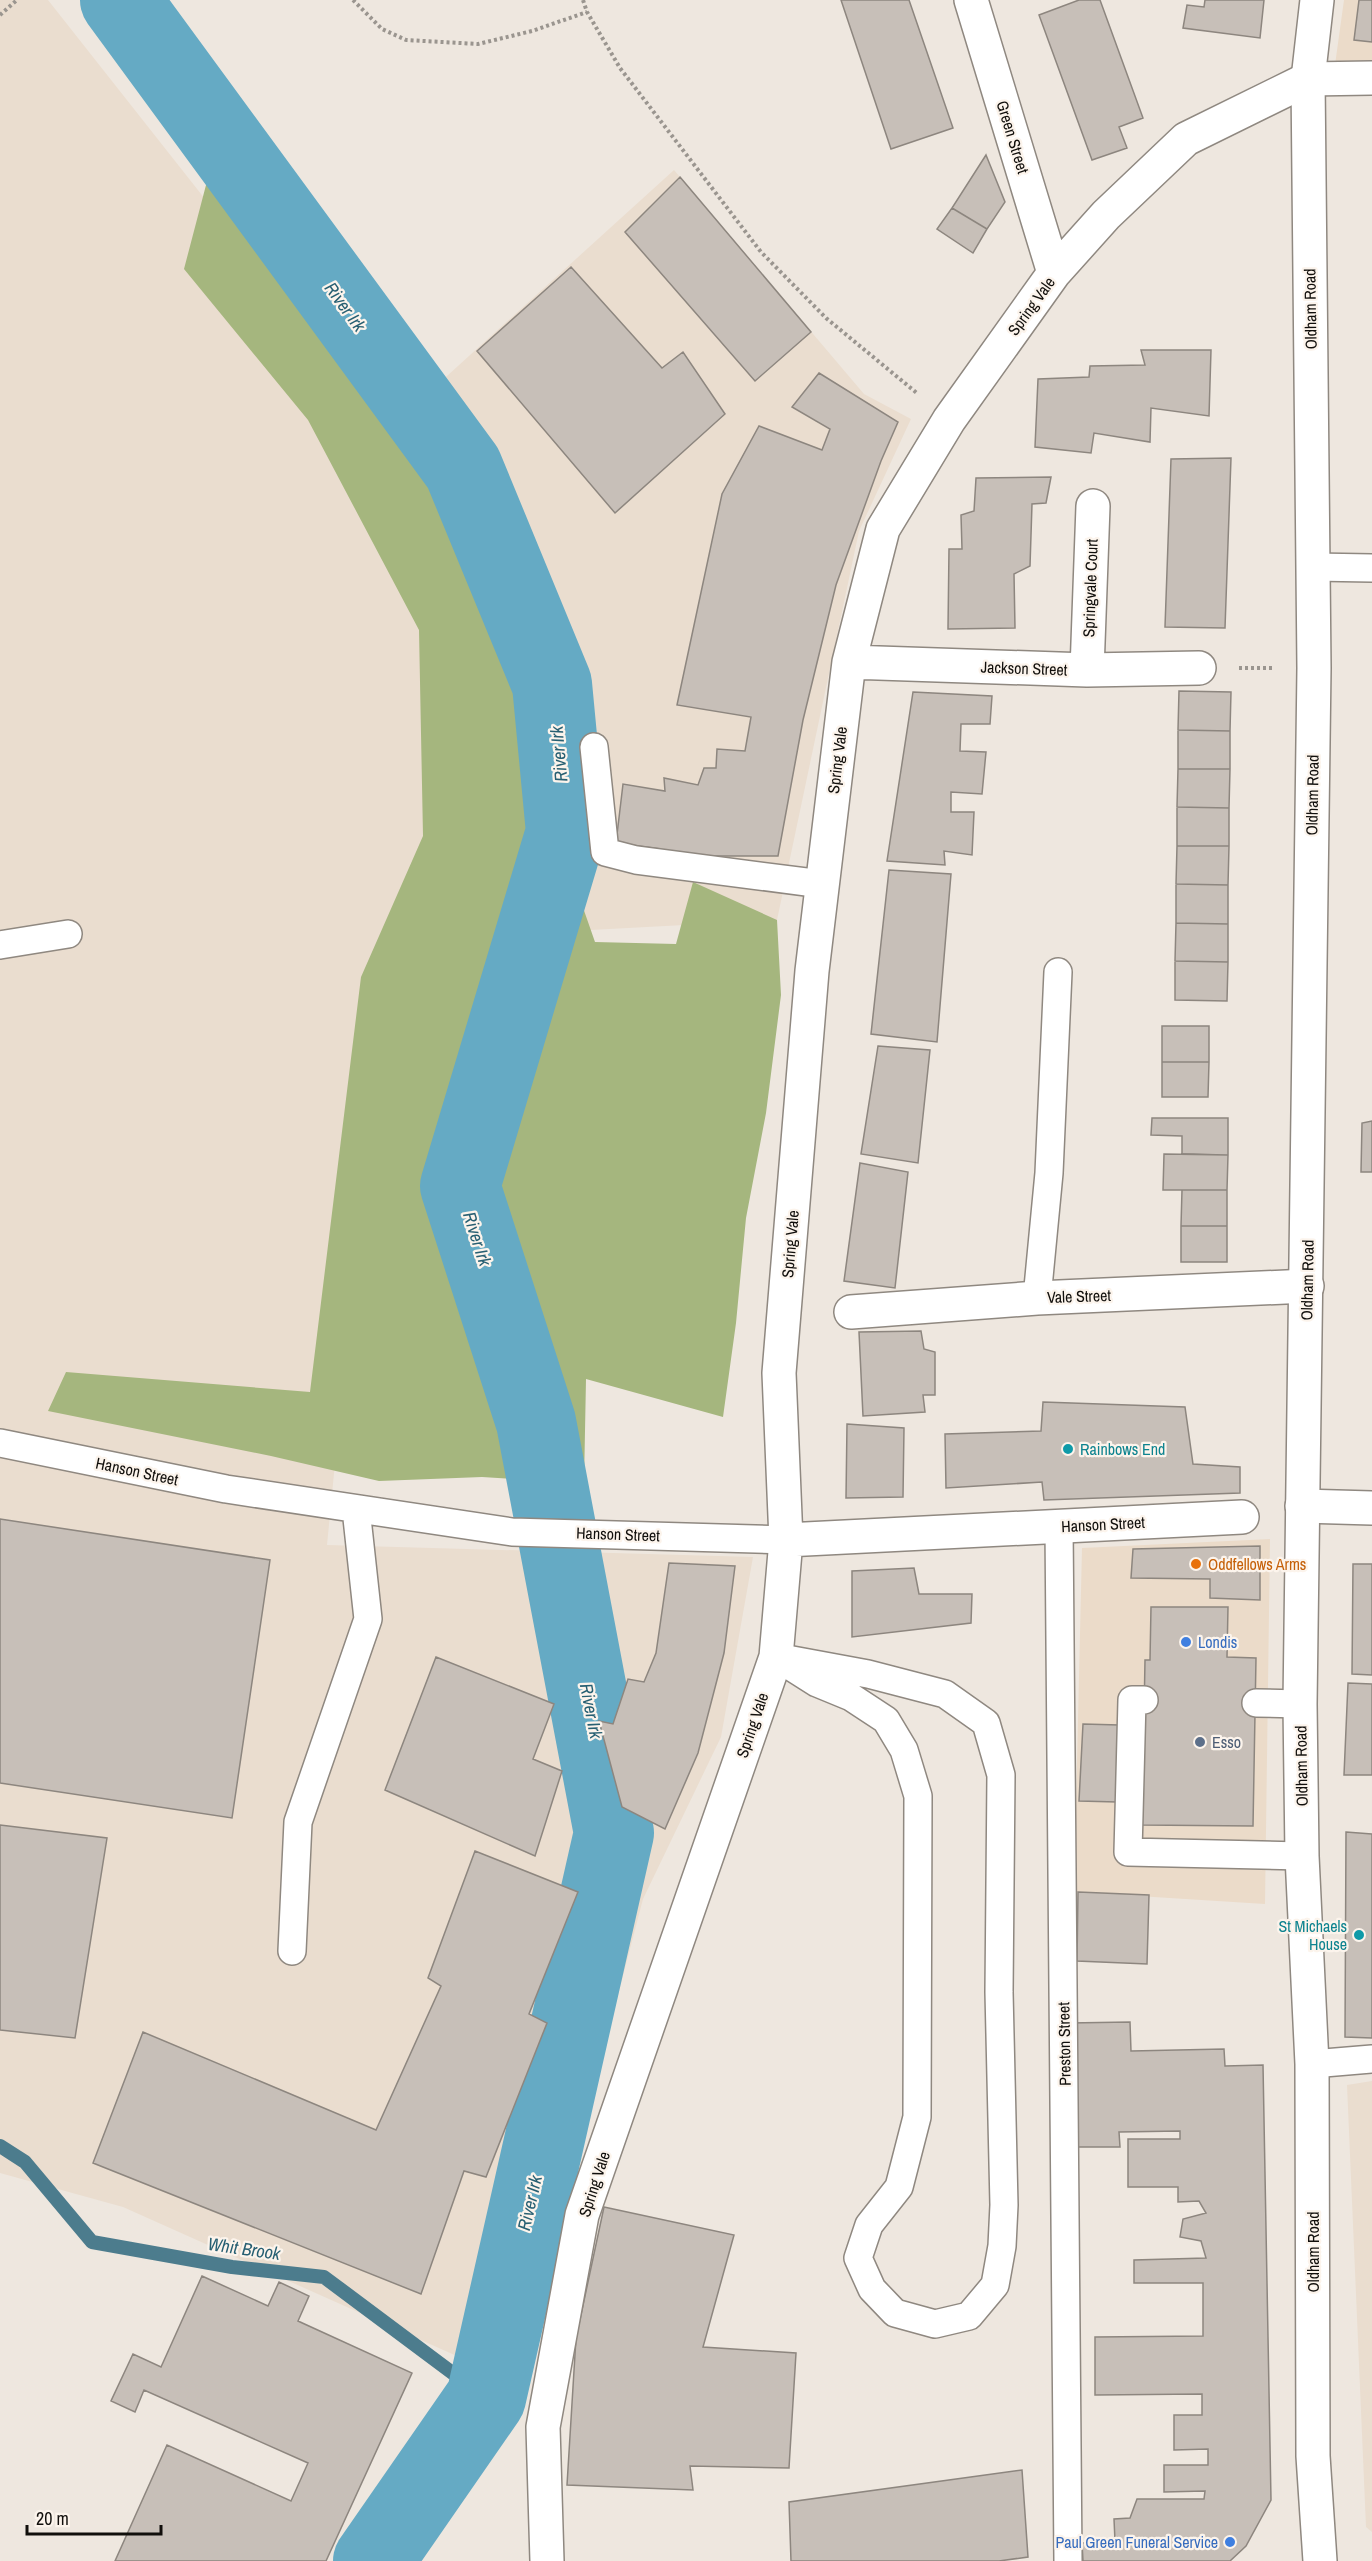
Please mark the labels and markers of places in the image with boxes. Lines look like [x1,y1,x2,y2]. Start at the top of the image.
place label: Rainbows End [1080,1438,1165,1460]
marker: Rainbows End [1061,1442,1075,1456]
place label: Oddfellows Arms [1208,1553,1306,1575]
marker: Oddfellows Arms [1189,1557,1203,1571]
place label: Londis [1198,1631,1237,1653]
marker: Londis [1179,1635,1193,1649]
place label: Esso [1212,1731,1241,1753]
marker: Esso [1193,1735,1207,1749]
place label: St Michaels House [1278,1915,1347,1955]
marker: St Michaels House [1352,1928,1366,1942]
place label: Paul Green Funeral Service [1055,2531,1218,2553]
marker: Paul Green Funeral Service [1223,2535,1237,2549]

